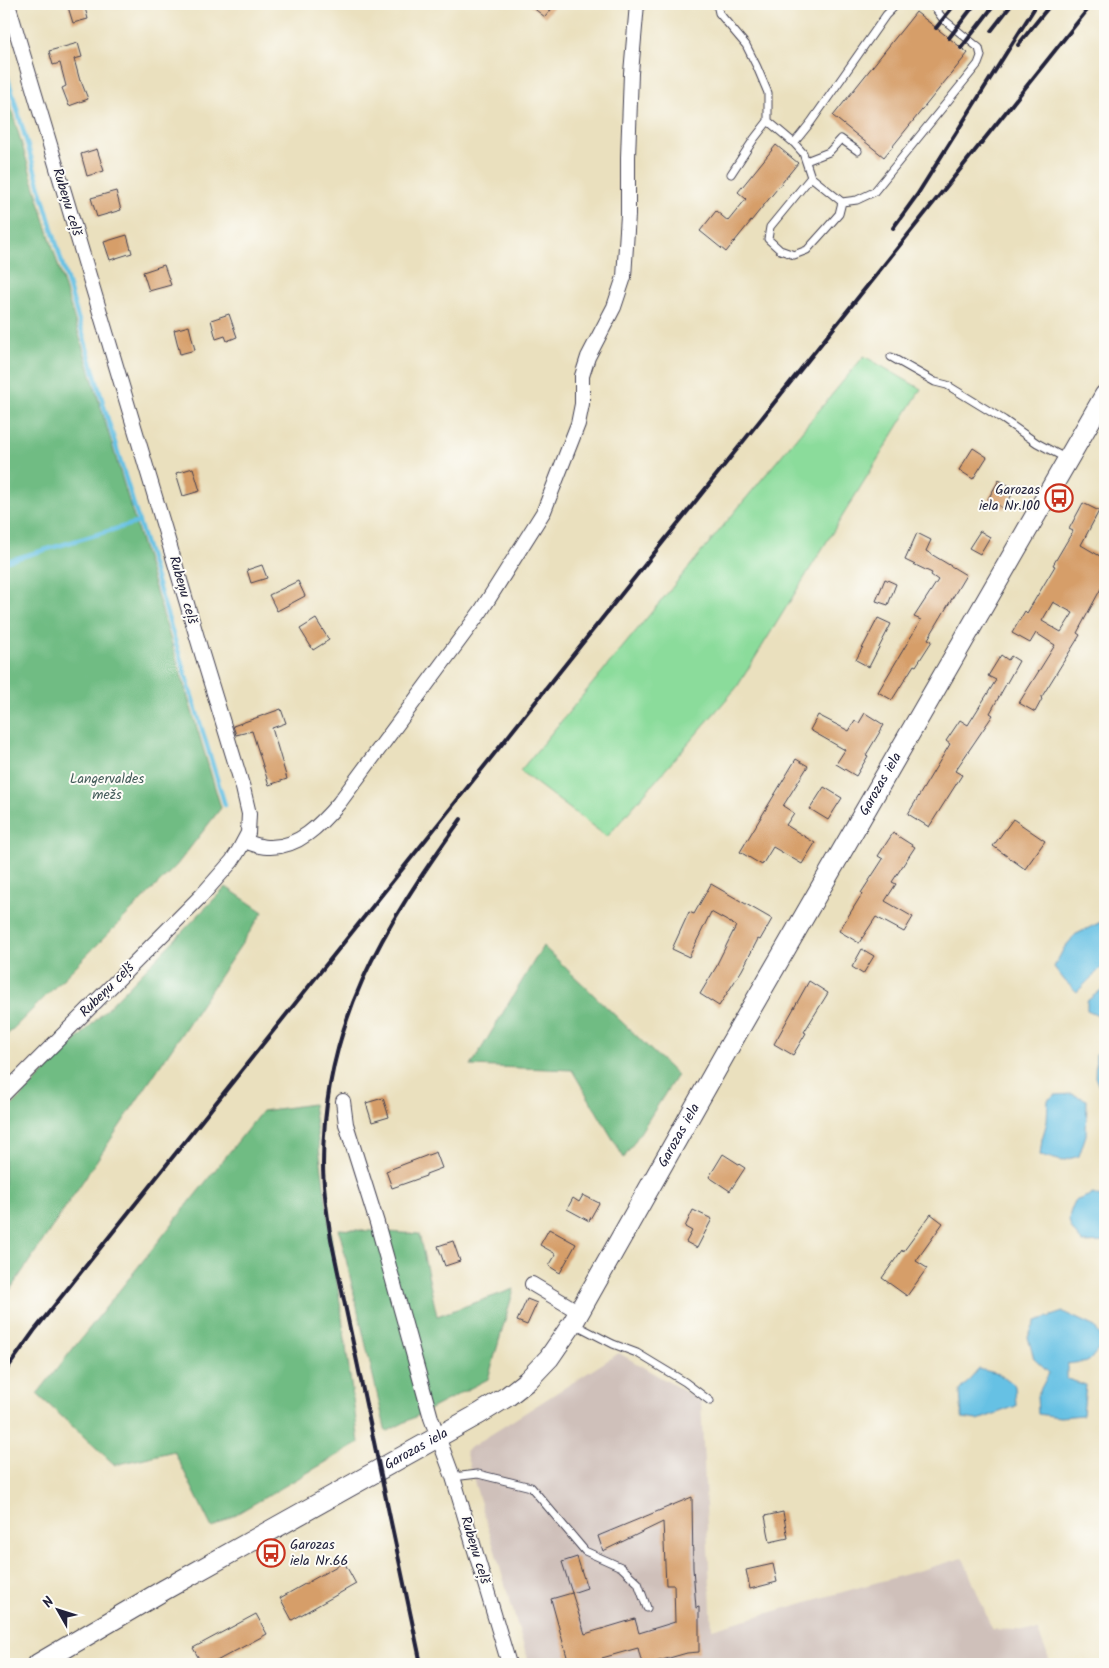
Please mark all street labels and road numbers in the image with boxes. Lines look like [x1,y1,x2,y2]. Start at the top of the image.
street label: Rubeņu ceļš [46,165,88,240]
street label: Rubeņu ceļš [163,553,204,628]
street label: Garozas iela [853,748,908,820]
street label: Rubeņu ceļš [74,957,140,1023]
street label: Garozas iela [652,1099,706,1171]
street label: Garozas iela [380,1422,452,1476]
street label: Rubeņu ceļš [454,1513,496,1588]

